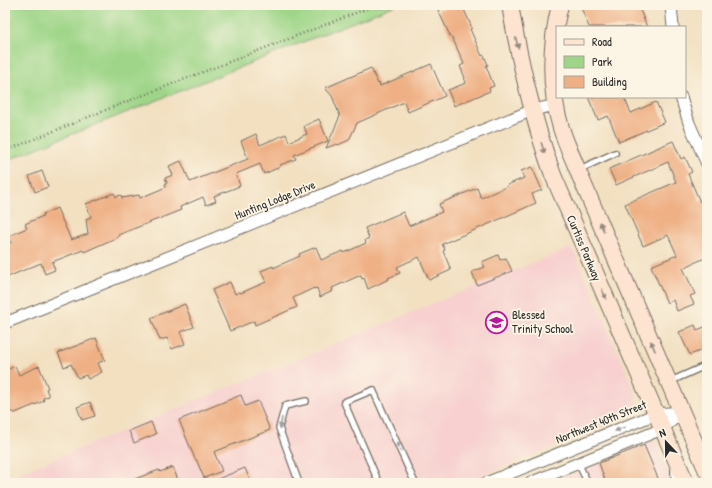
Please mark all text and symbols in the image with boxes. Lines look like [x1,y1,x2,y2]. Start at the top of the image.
legend [556,26,686,98]
text: Road [592,33,612,50]
one-way arrow [514,38,520,50]
text: Park [592,53,612,70]
text: Building [592,73,627,90]
one-way arrow [540,142,546,154]
street label: Hunting Lodge Drive [232,176,318,223]
street label: Curtiss Parkway [563,212,606,283]
one-way arrow [599,221,605,232]
one-way arrow [601,288,607,299]
place label: Blessed Trinity School [512,306,574,337]
school or university icon: Blessed Trinity School [484,309,510,335]
one-way arrow [650,340,656,352]
street label: Northwest 40th Street [553,395,650,448]
one-way arrow [278,417,284,429]
north arrow [646,422,686,462]
text: N [657,425,668,440]
one-way arrow [613,426,625,432]
one-way arrow [395,441,401,453]

